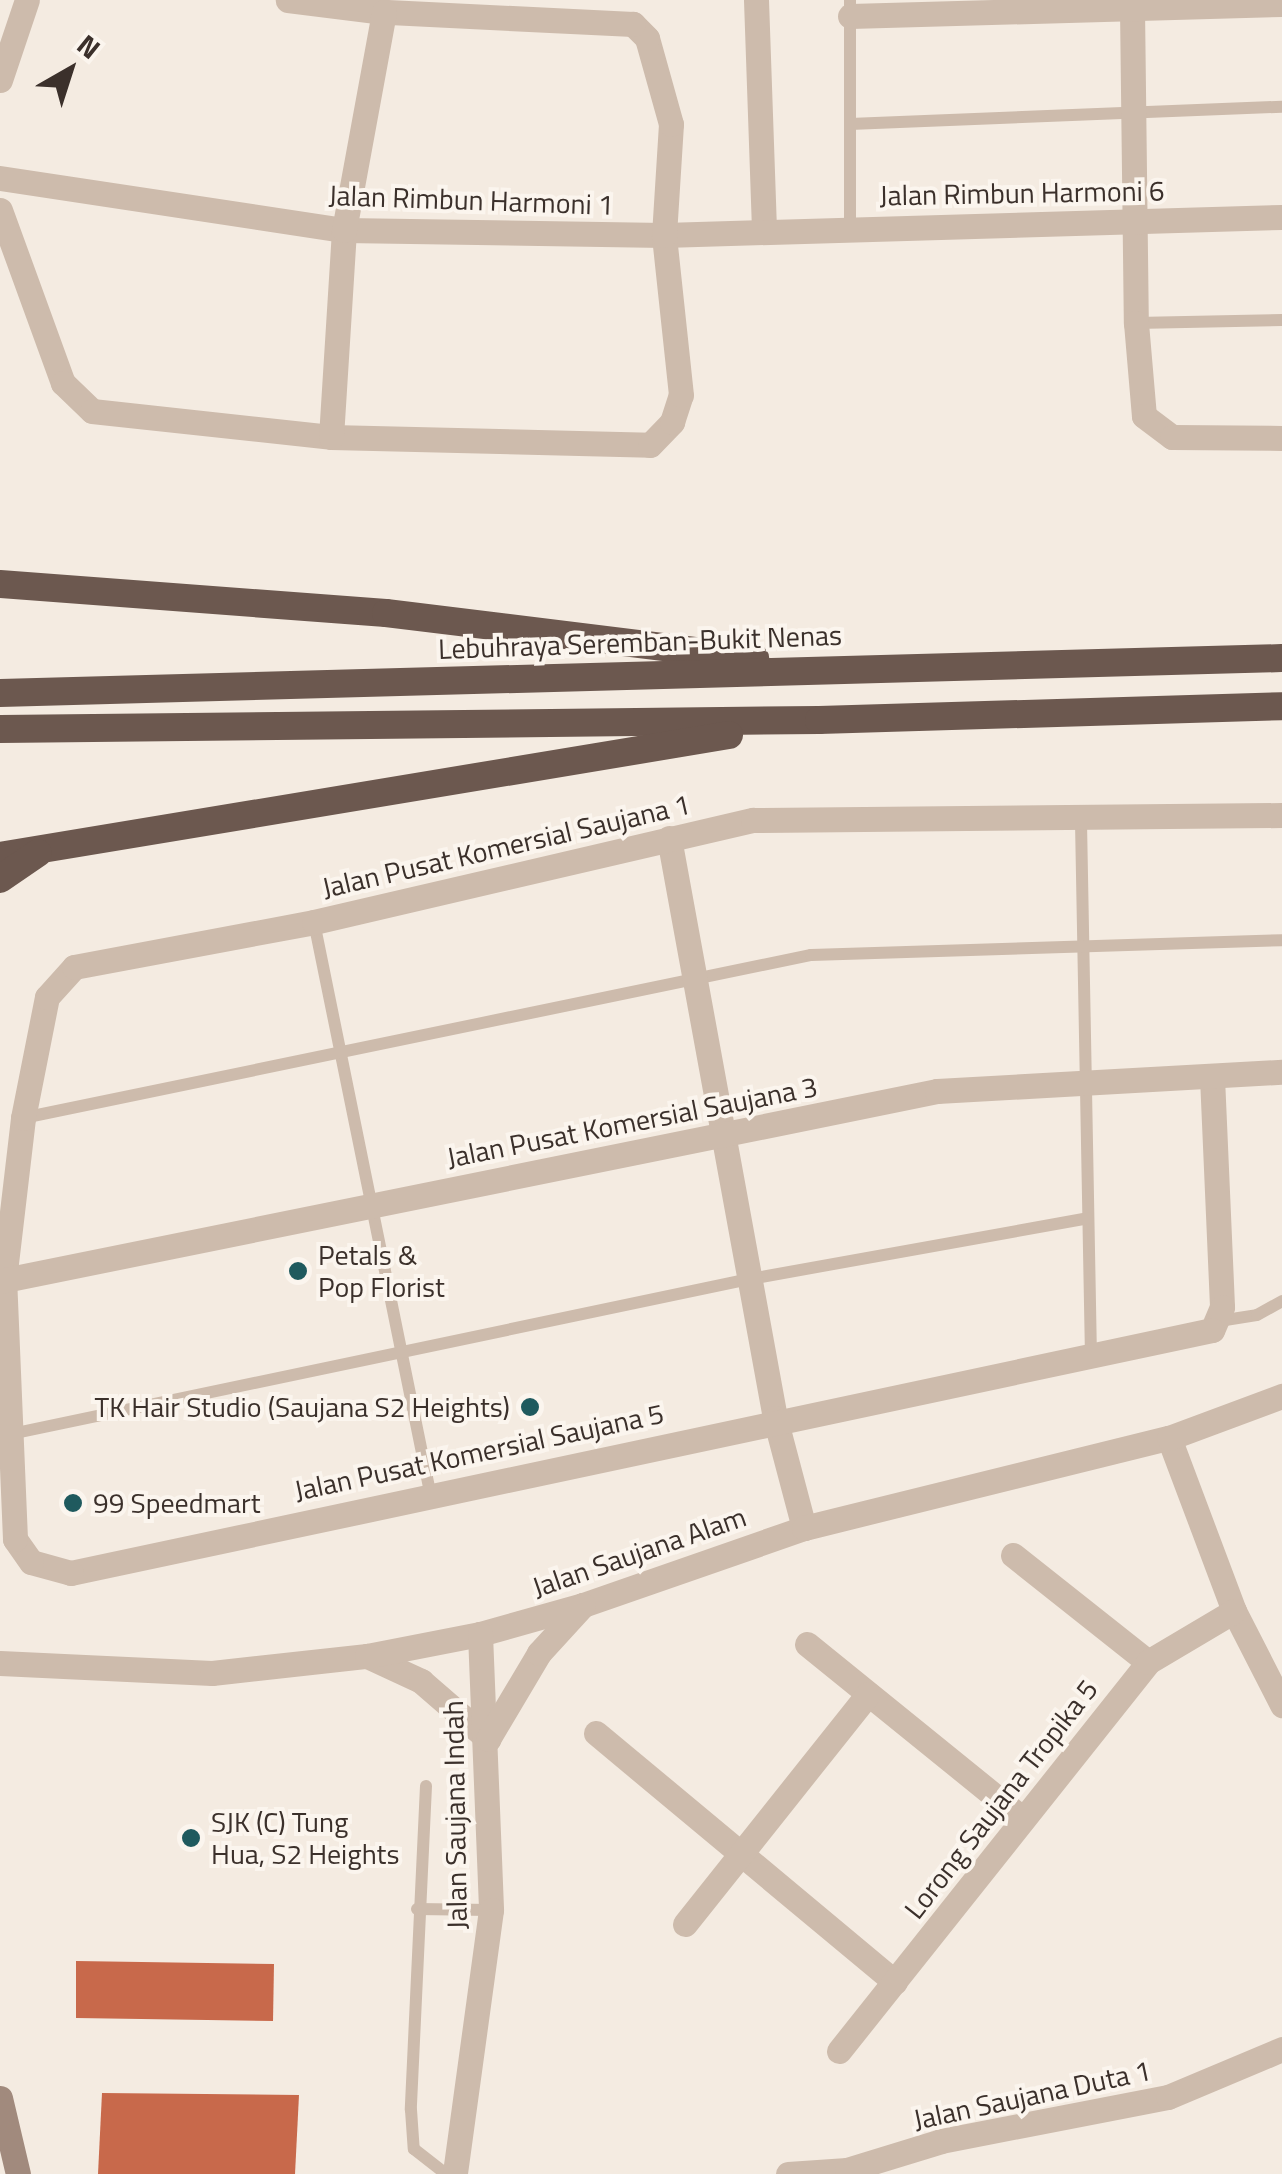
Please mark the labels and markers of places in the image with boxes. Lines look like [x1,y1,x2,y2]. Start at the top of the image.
place label: Petals & Pop Florist [318,1238,445,1304]
marker: Petals & Pop Florist [287,1260,309,1282]
place label: TK Hair Studio (Saujana S2 Heights) [94,1390,510,1424]
marker: TK Hair Studio (Saujana S2 Heights) [519,1396,541,1418]
place label: 99 Speedmart [93,1486,260,1520]
marker: 99 Speedmart [62,1492,84,1514]
place label: SJK (C) Tung Hua, S2 Heights [211,1805,399,1871]
marker: SJK (C) Tung Hua, S2 Heights [180,1827,202,1849]

